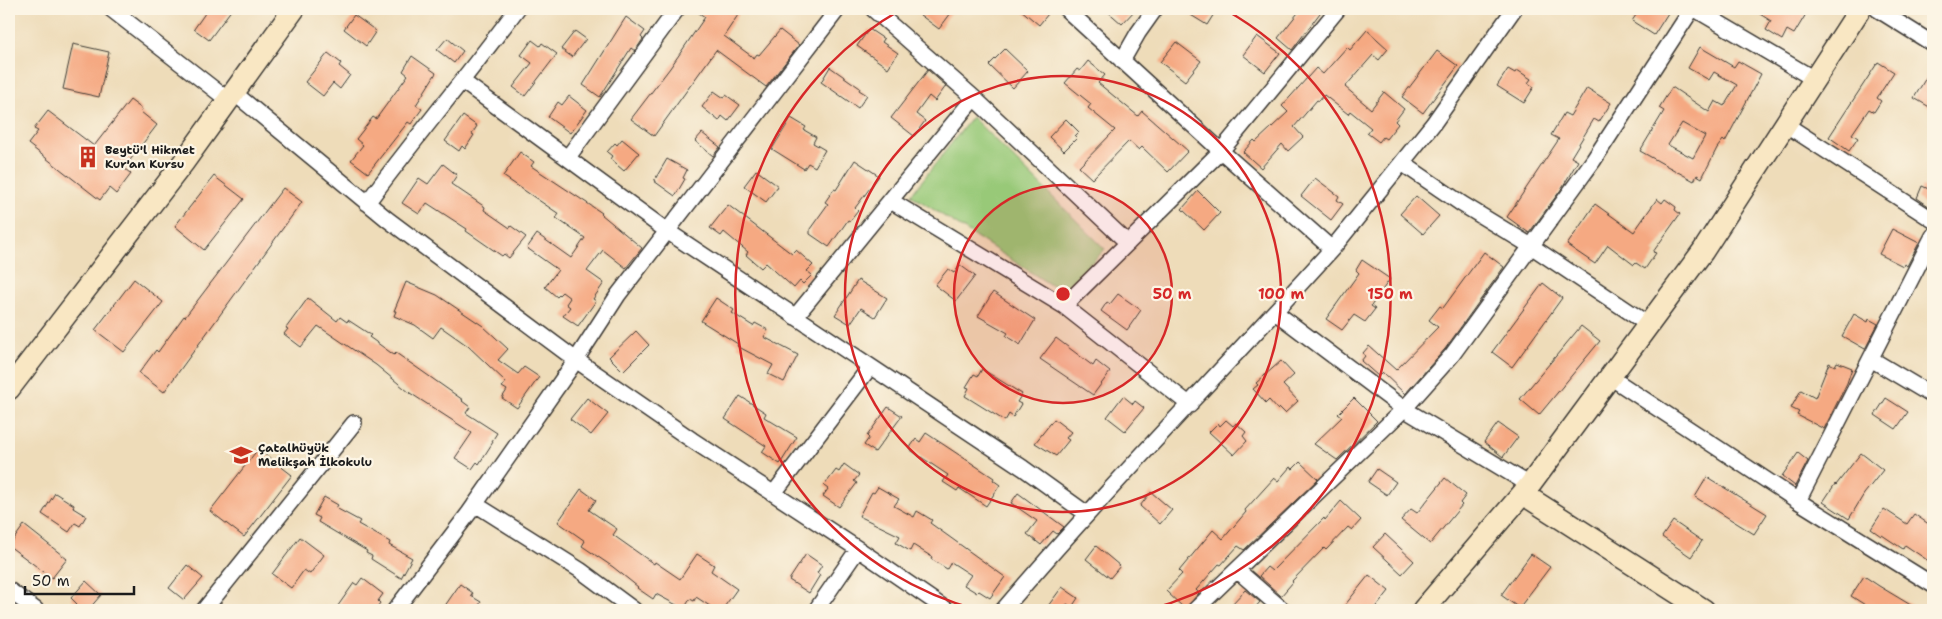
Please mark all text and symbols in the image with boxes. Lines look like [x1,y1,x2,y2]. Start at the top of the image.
place label: Beytü'l Hikmet Kur'an Kursu [105,142,195,172]
building icon: Beytü'l Hikmet Kur'an Kursu [75,144,101,170]
text: 50 m [1153,284,1192,304]
text: 100 m [1258,284,1304,304]
text: 150 m [1367,284,1413,304]
centre of rings [1054,285,1072,303]
place label: Çatalhüyük Melikşah İlkokulu [258,440,372,470]
school or university icon: Çatalhüyük Melikşah İlkokulu [228,442,254,468]
scale bar [25,564,134,596]
text: 50 m [32,571,70,591]

